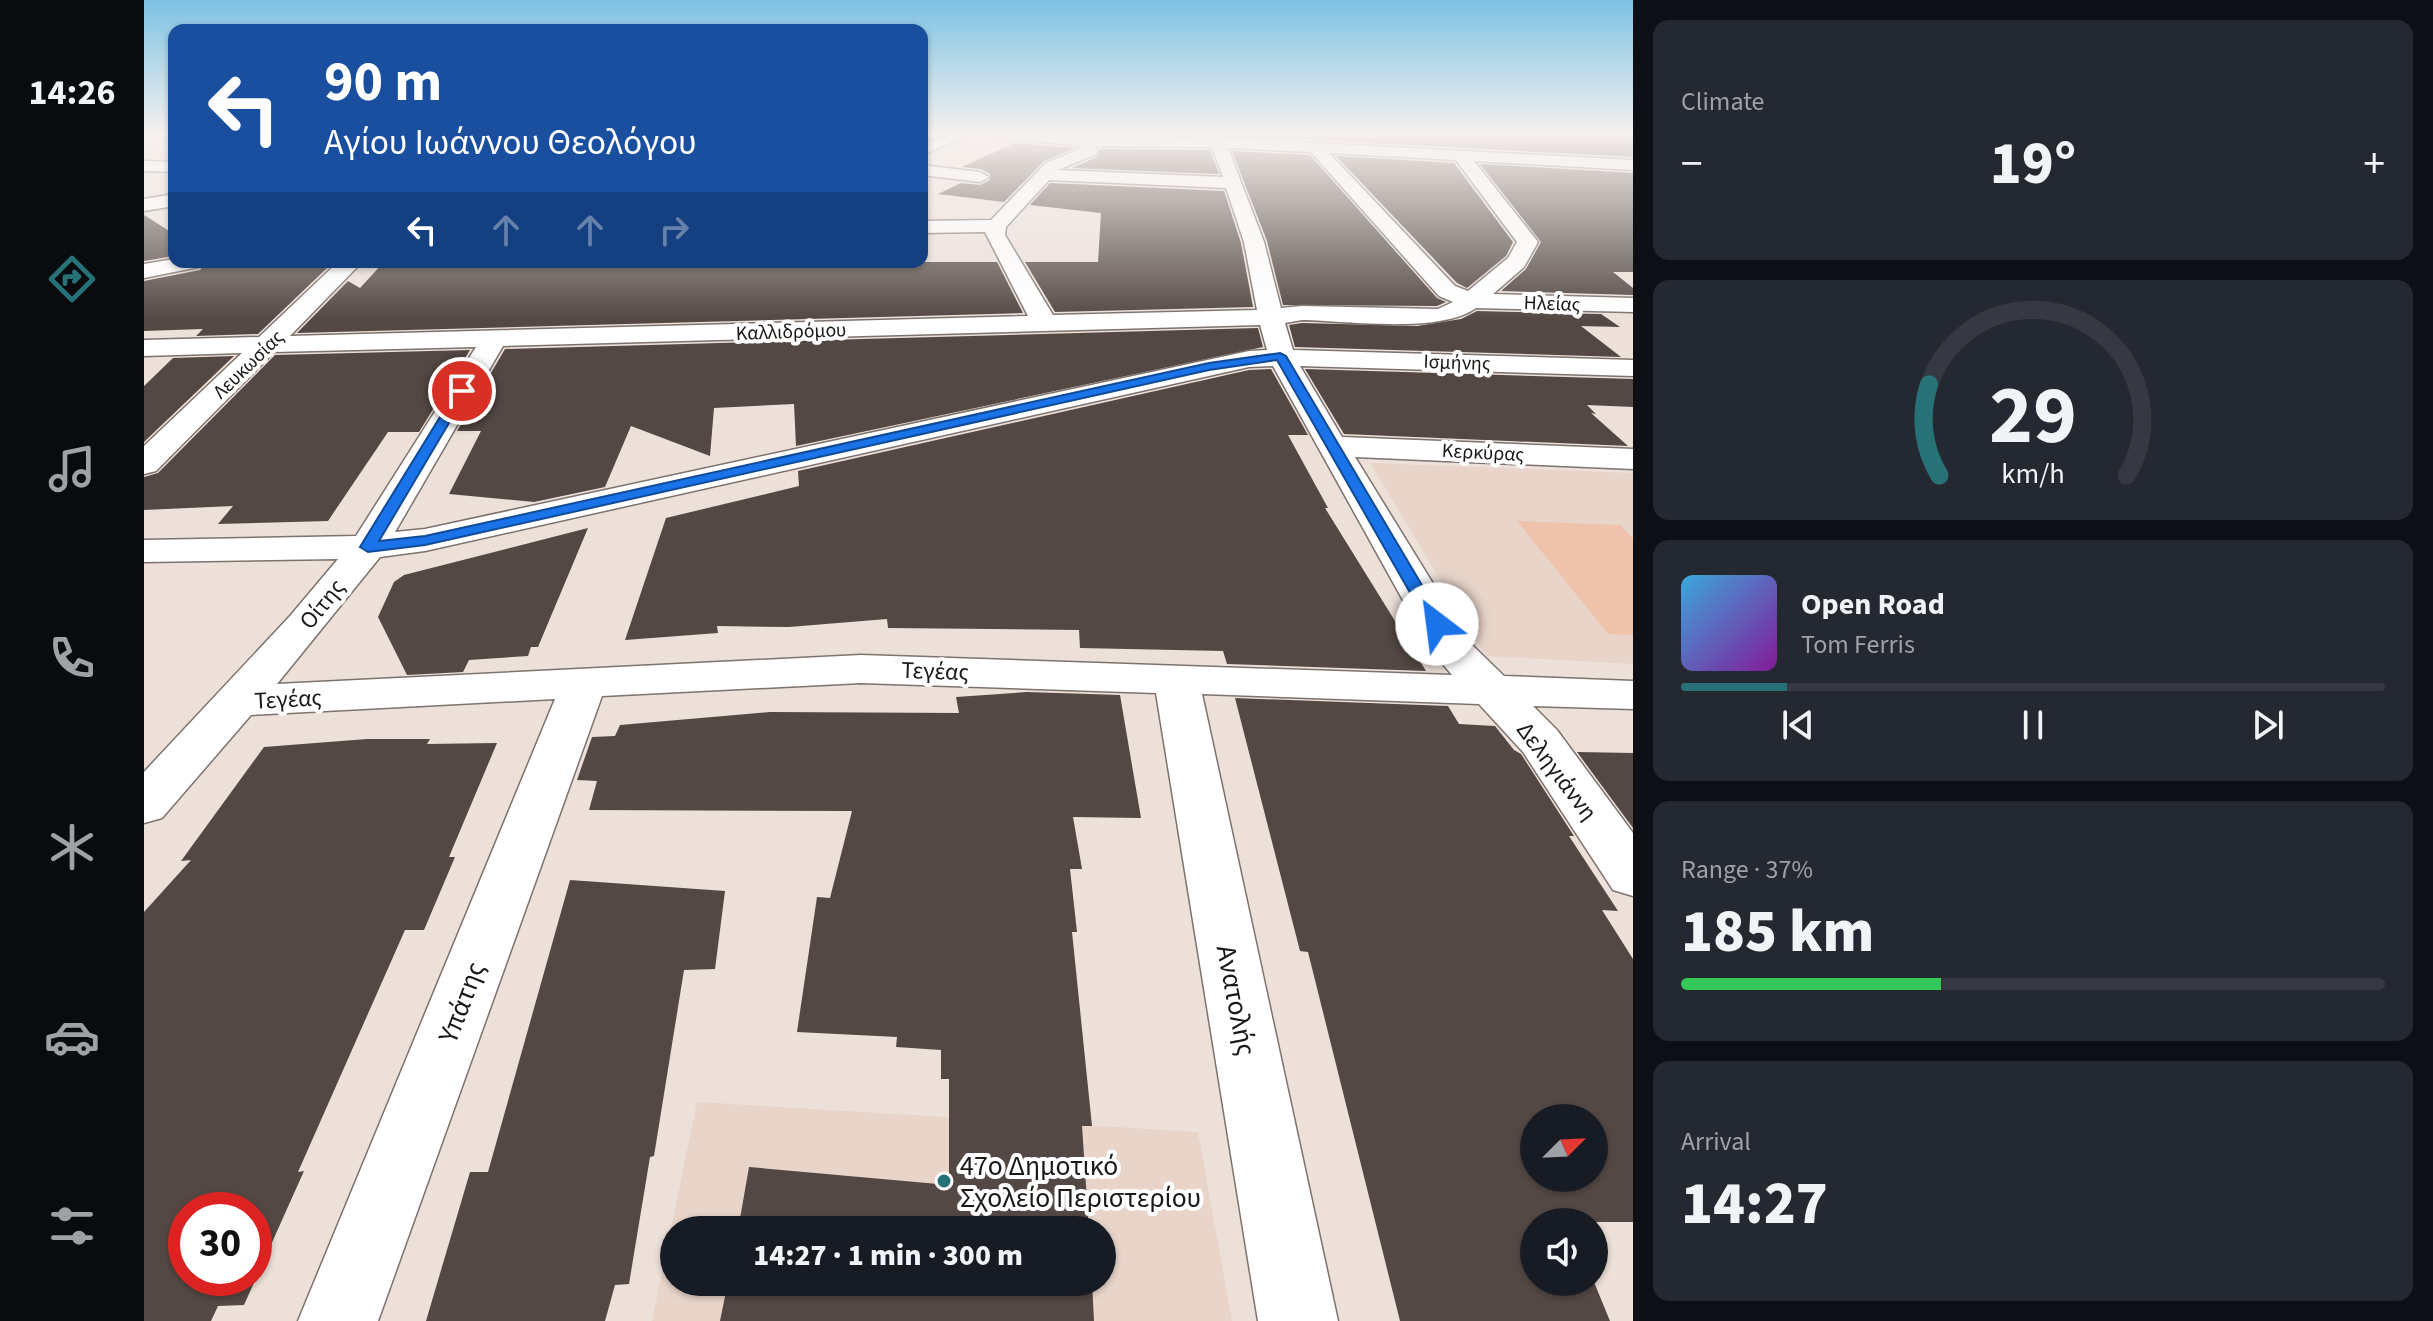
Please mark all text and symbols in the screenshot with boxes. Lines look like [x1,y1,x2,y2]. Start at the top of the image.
text: 90 m [324,43,442,122]
icon: left [192,56,296,160]
text: 14:26 [29,67,115,118]
text: Climate [1681,83,1765,120]
text: Αγίου Ιωάννου Θεολόγου [324,117,697,168]
text: 19° [1990,122,2076,207]
text: − [1681,133,1703,196]
text: + [2363,133,2385,196]
icon: left [400,208,444,252]
icon: ahead [484,208,528,252]
icon: ahead [568,208,612,252]
icon: right [652,208,696,252]
icon: directions [44,251,100,307]
street label: Ηλείας [1523,289,1581,319]
street label: Καλλιδρόμου [735,316,847,348]
street label: Λευκωσίας [207,324,291,406]
street label: Ισμήνης [1423,348,1491,378]
pin [428,357,496,425]
text: 29 [1989,357,2077,475]
icon: arrive [440,369,484,413]
street label: Κερκύρας [1441,437,1525,469]
icon: music [44,441,100,497]
text: km/h [2001,454,2065,494]
street label: Οίτης [291,572,354,637]
position arrow [1395,582,1479,666]
text: Open Road [1801,583,1945,626]
text: Tom Ferris [1801,626,1915,663]
icon: phone [44,630,100,686]
street label: Τεγέας [901,653,969,690]
street label: Τεγέας [253,680,323,719]
icon: previous [1776,703,1820,747]
icon: pause [2011,703,2055,747]
icon: next [2246,703,2290,747]
street label: Δεληγιάννη [1508,714,1605,828]
icon: climate [44,819,100,875]
text: Range · 37% [1681,851,1813,888]
text: 185 km [1681,890,1874,975]
street label: Ανατολής [1206,941,1266,1059]
street label: Υπάτης [428,956,496,1050]
icon: car [44,1009,100,1065]
north arrow [1520,1104,1608,1192]
map controls [1520,1104,1608,1296]
text: Arrival [1681,1123,1751,1160]
place label: 47ο Δημοτικό Σχολείο Περιστερίου [960,1146,1201,1218]
text: 14:27 [1681,1162,1828,1247]
marker: 47ο Δημοτικό Σχολείο Περιστερίου [935,1172,953,1190]
speed limit sign: 30 [168,1192,272,1296]
icon: filters [44,1198,100,1254]
button: sound [1520,1208,1608,1296]
text: 14:27 · 1 min · 300 m [753,1234,1023,1277]

